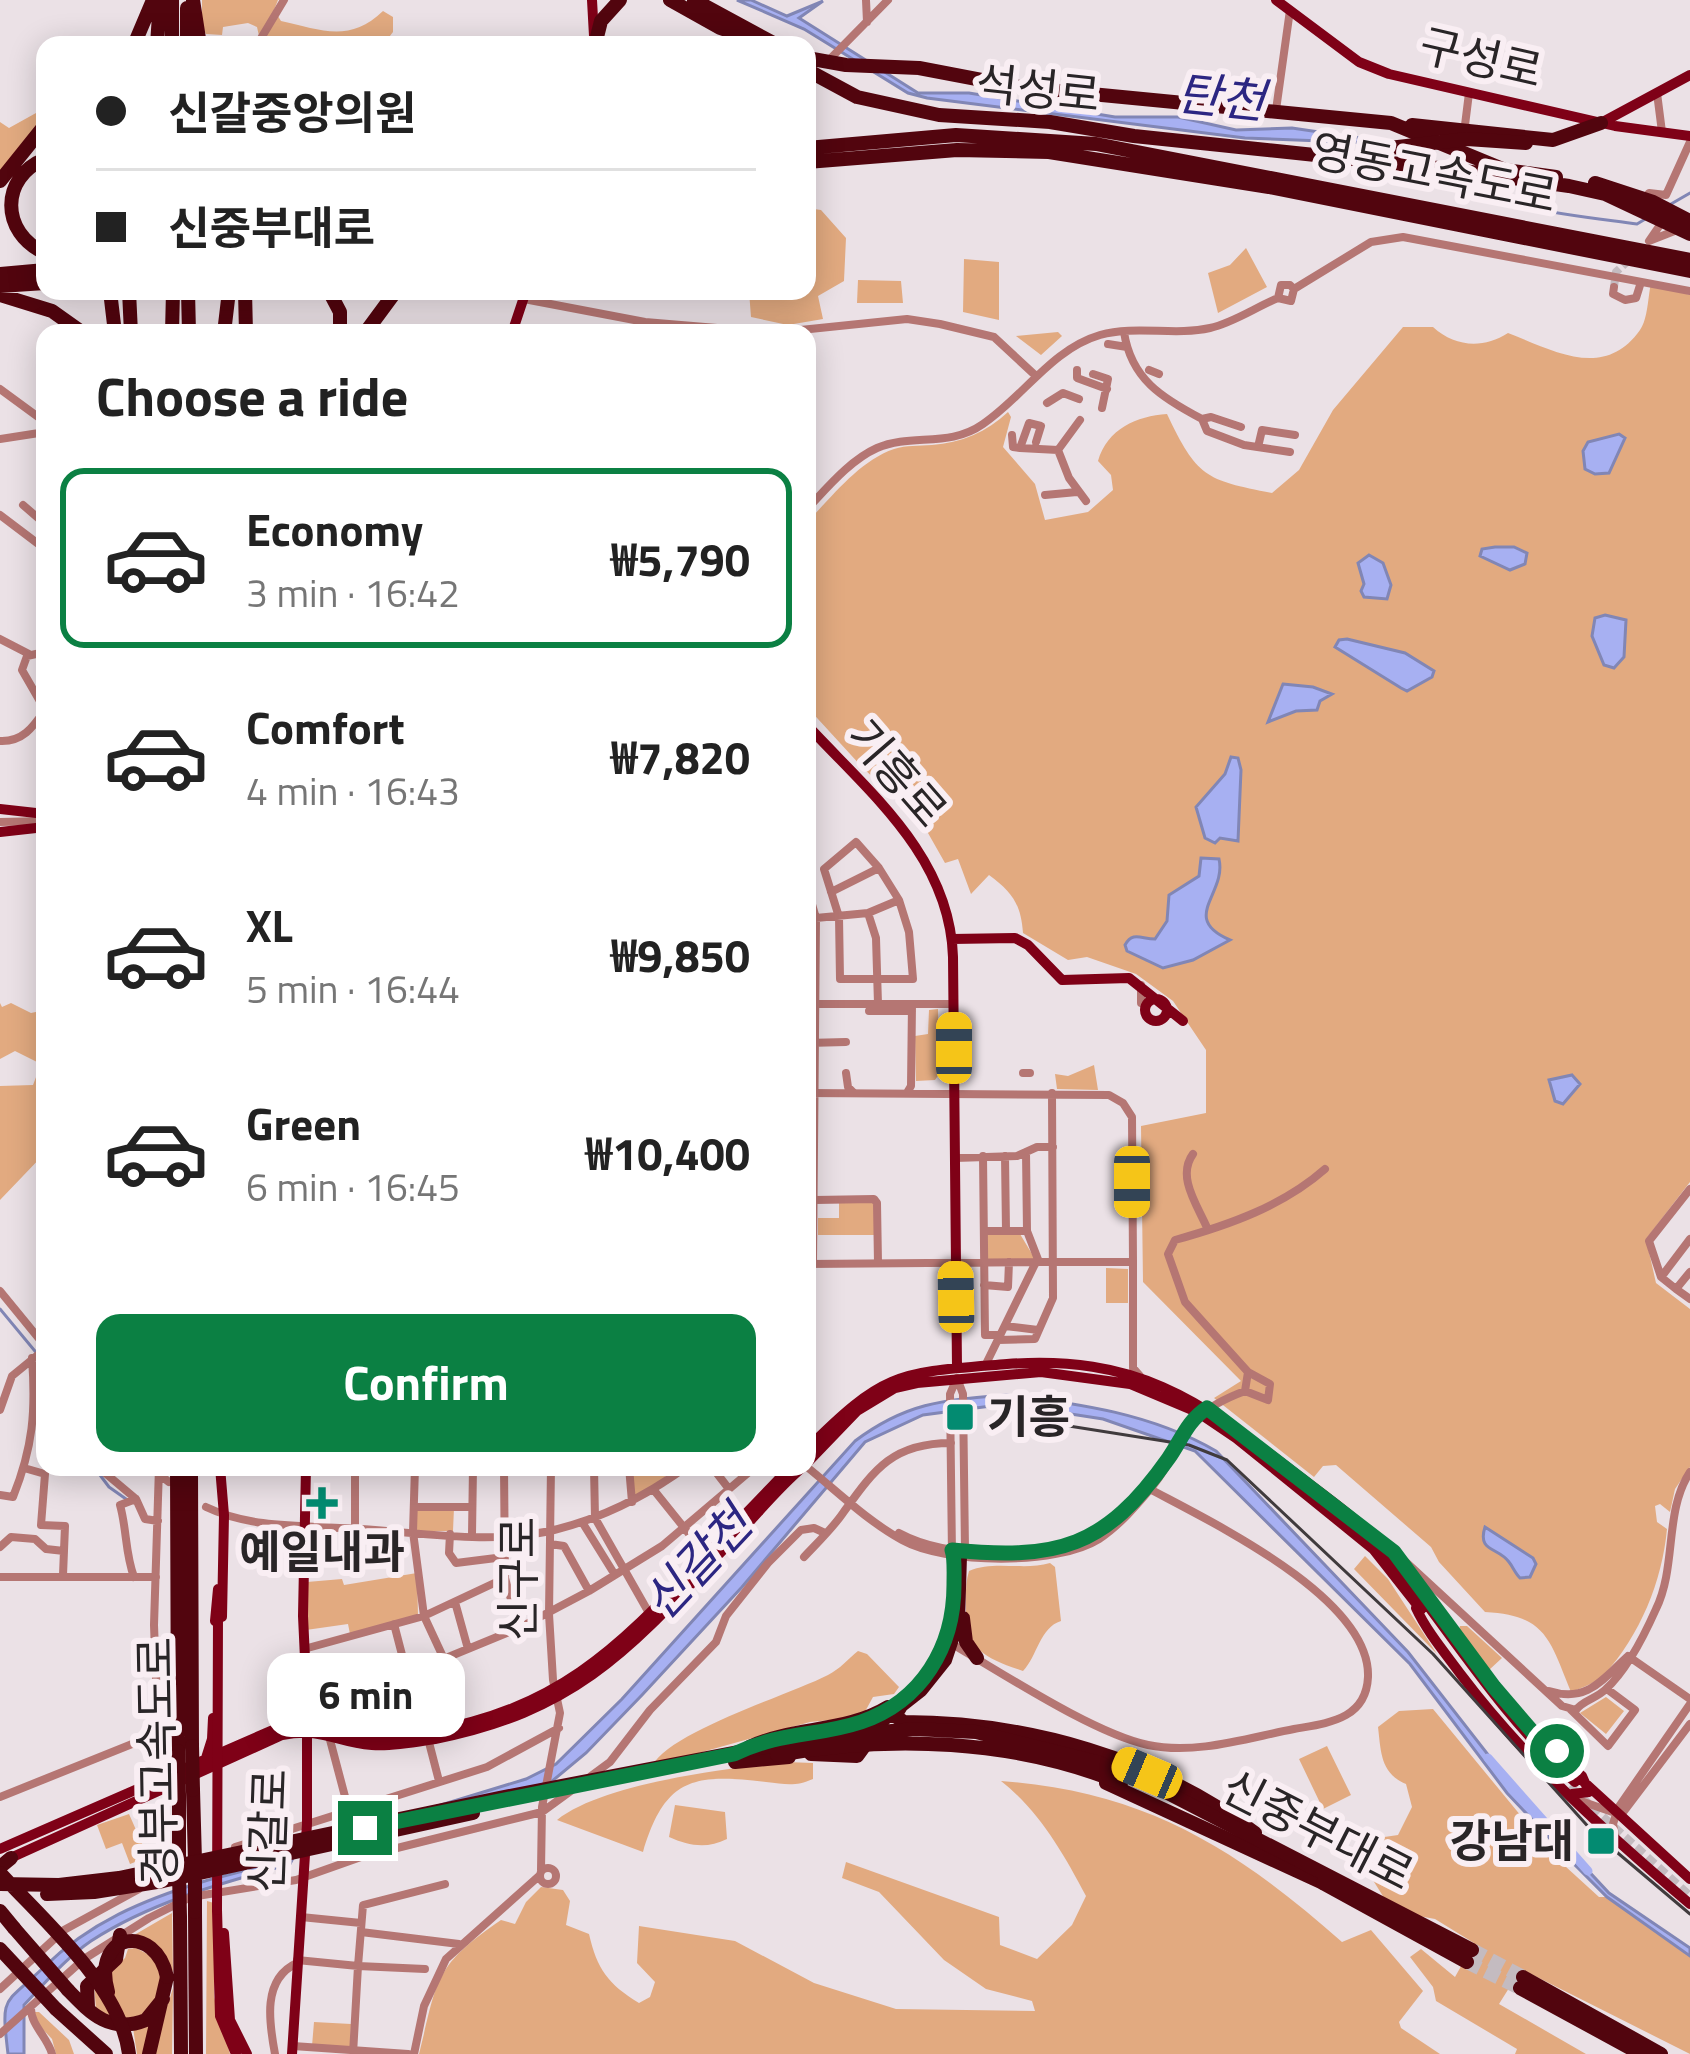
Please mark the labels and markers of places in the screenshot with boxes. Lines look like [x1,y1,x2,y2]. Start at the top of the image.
place label: 기흥 [987,1382,1070,1450]
marker: 기흥 [944,1401,976,1433]
marker: 예일내과 [306,1487,338,1519]
place label: 예일내과 [239,1517,405,1585]
place label: 강남대 [1450,1806,1574,1874]
marker: 강남대 [1585,1825,1617,1857]

